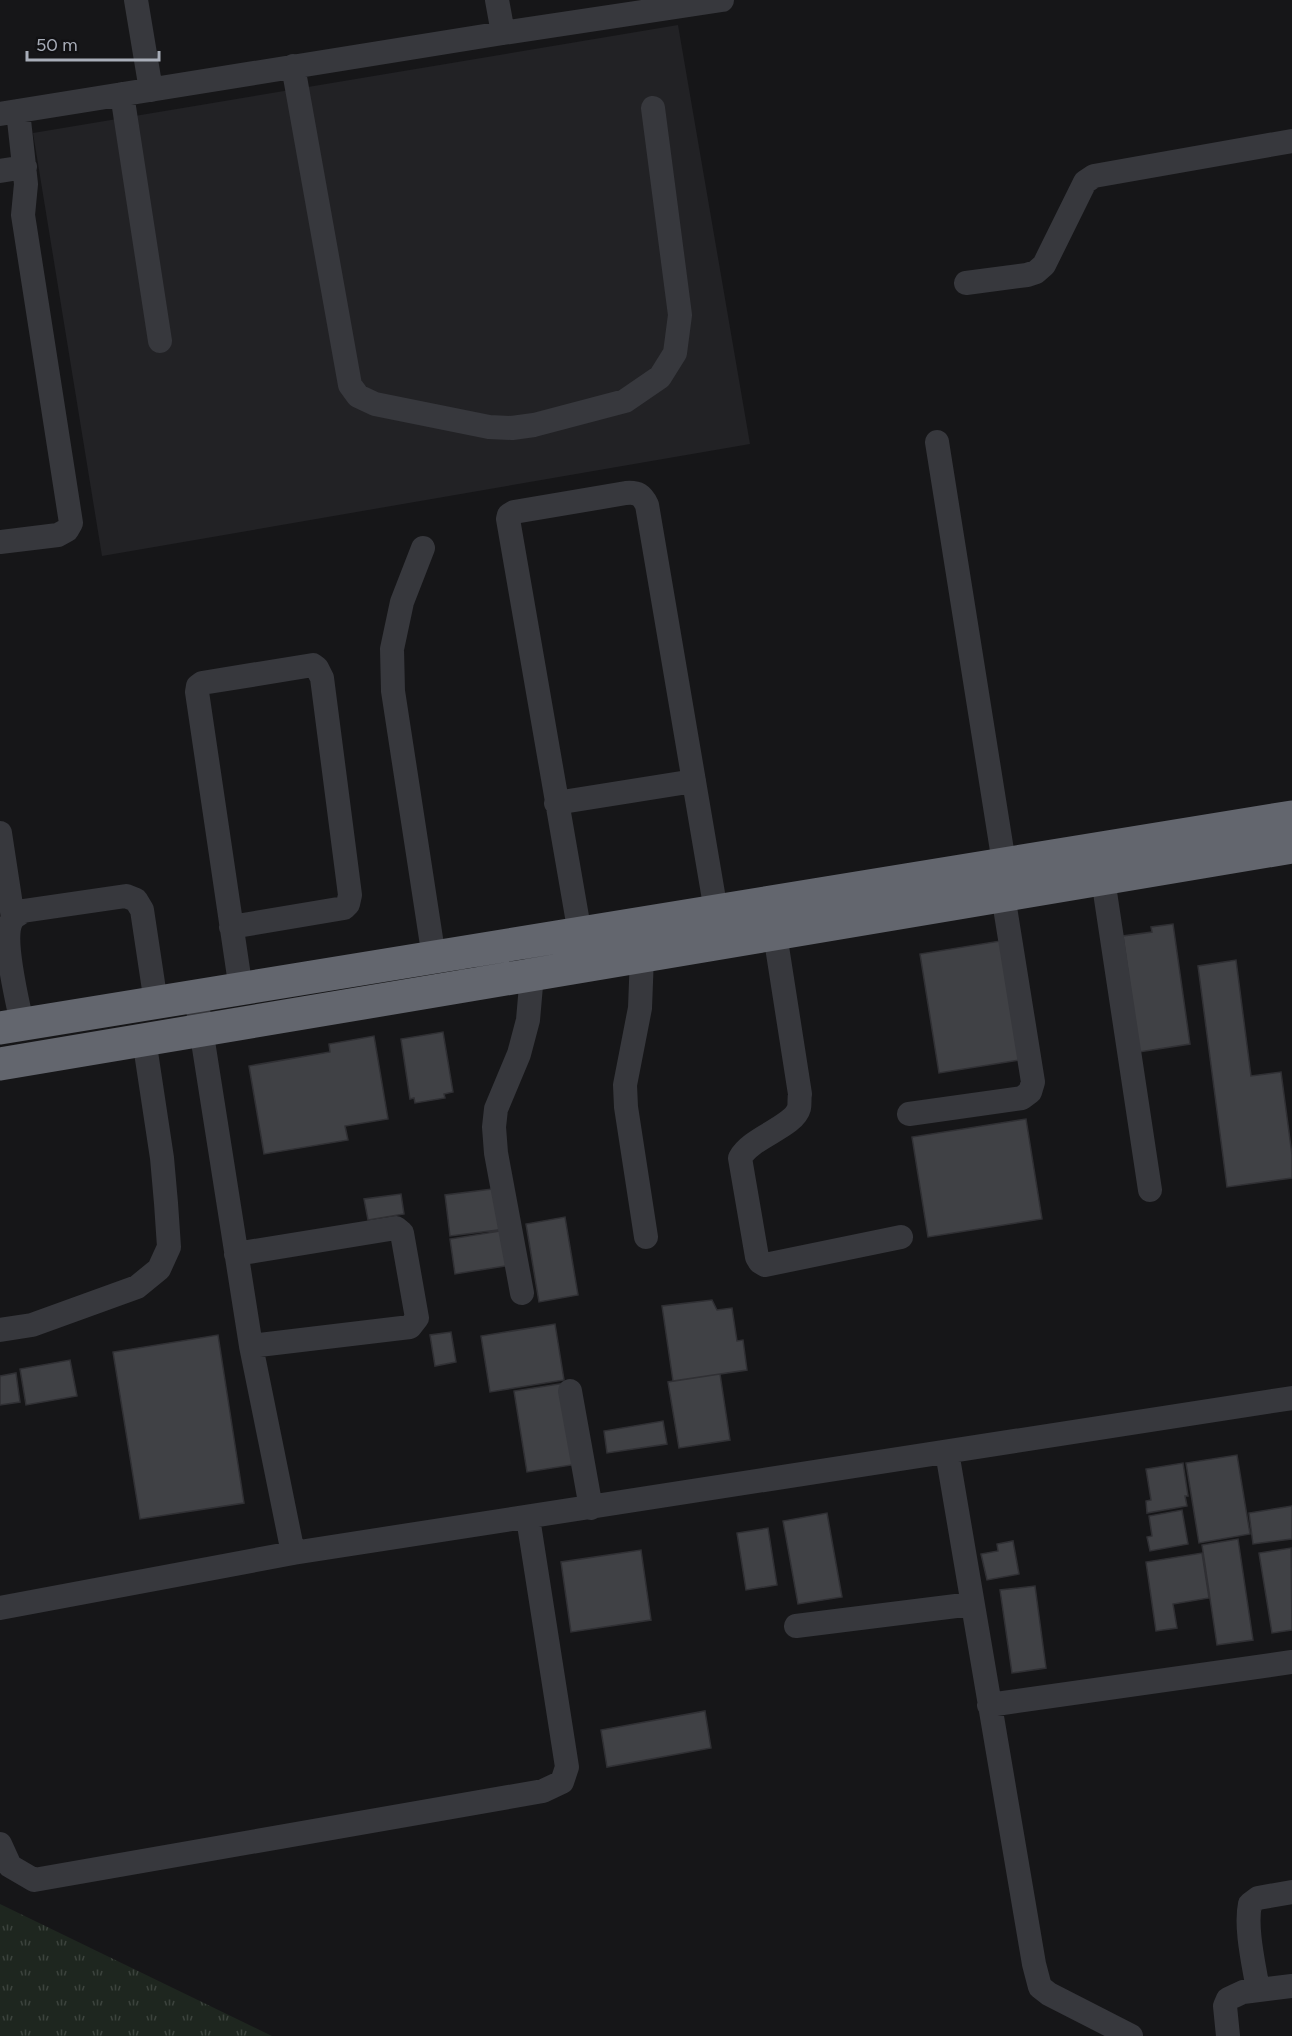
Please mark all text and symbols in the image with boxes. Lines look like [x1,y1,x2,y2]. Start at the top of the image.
scale bar [27,24,159,62]
text: 50 m [36,34,78,56]

